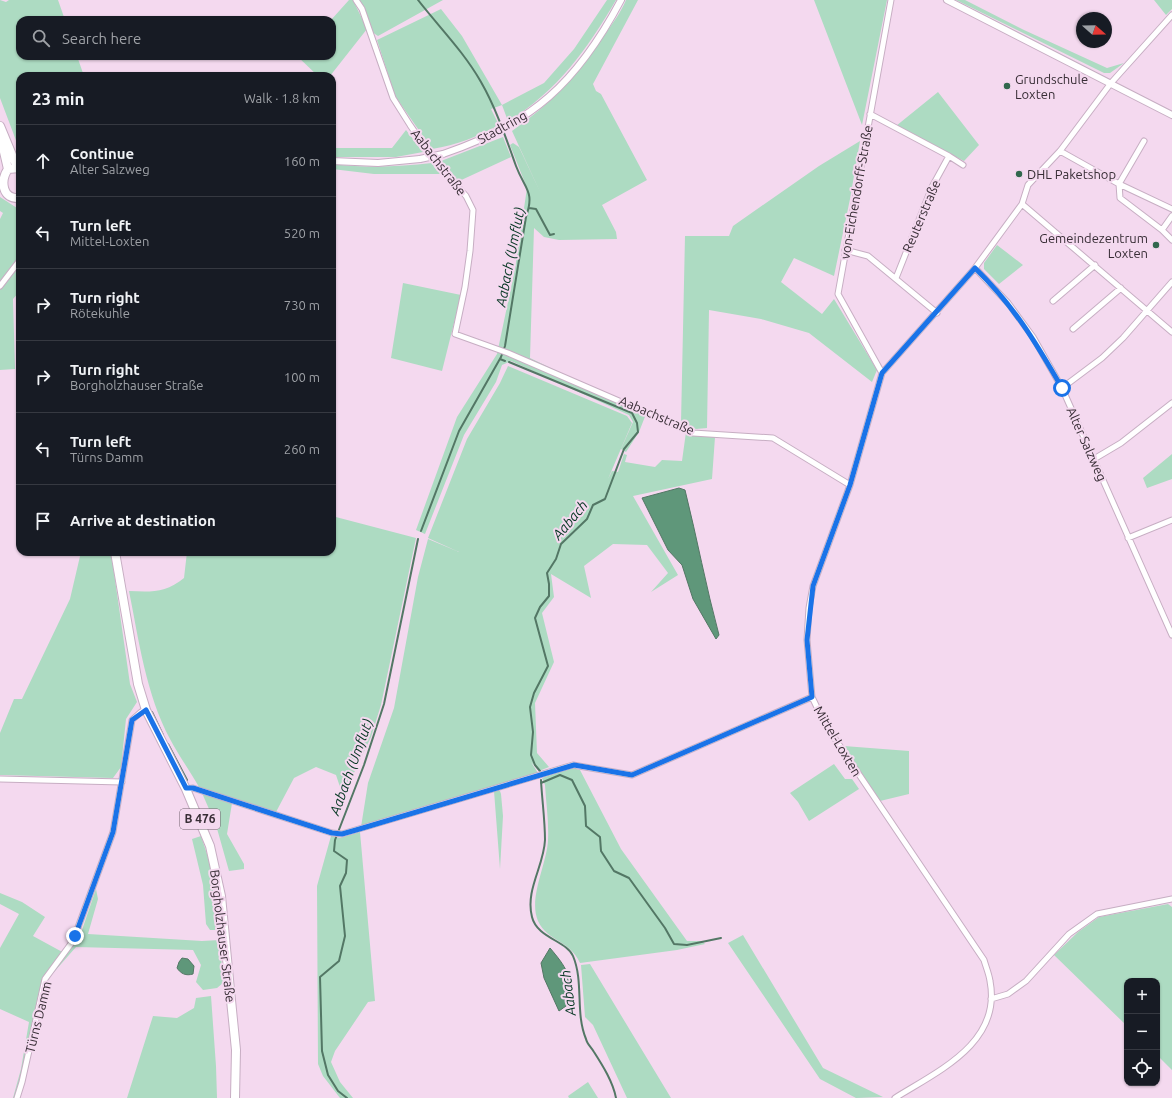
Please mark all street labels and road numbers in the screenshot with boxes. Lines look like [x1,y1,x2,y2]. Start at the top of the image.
street label: Stadtring [475,108,529,146]
street label: von-Eichendorff-Straße [837,124,875,260]
street label: Aabachstraße [409,126,469,198]
street label: Reuterstraße [899,178,943,254]
street label: Aabachstraße [617,393,697,437]
street label: Alter Salzweg [1064,405,1110,483]
street label: Mittel-Loxten [812,703,864,779]
road number: B 476 [180,809,220,829]
street label: Borgholzhauser Straße [208,869,238,1003]
street label: Türns Damm [22,980,54,1054]

